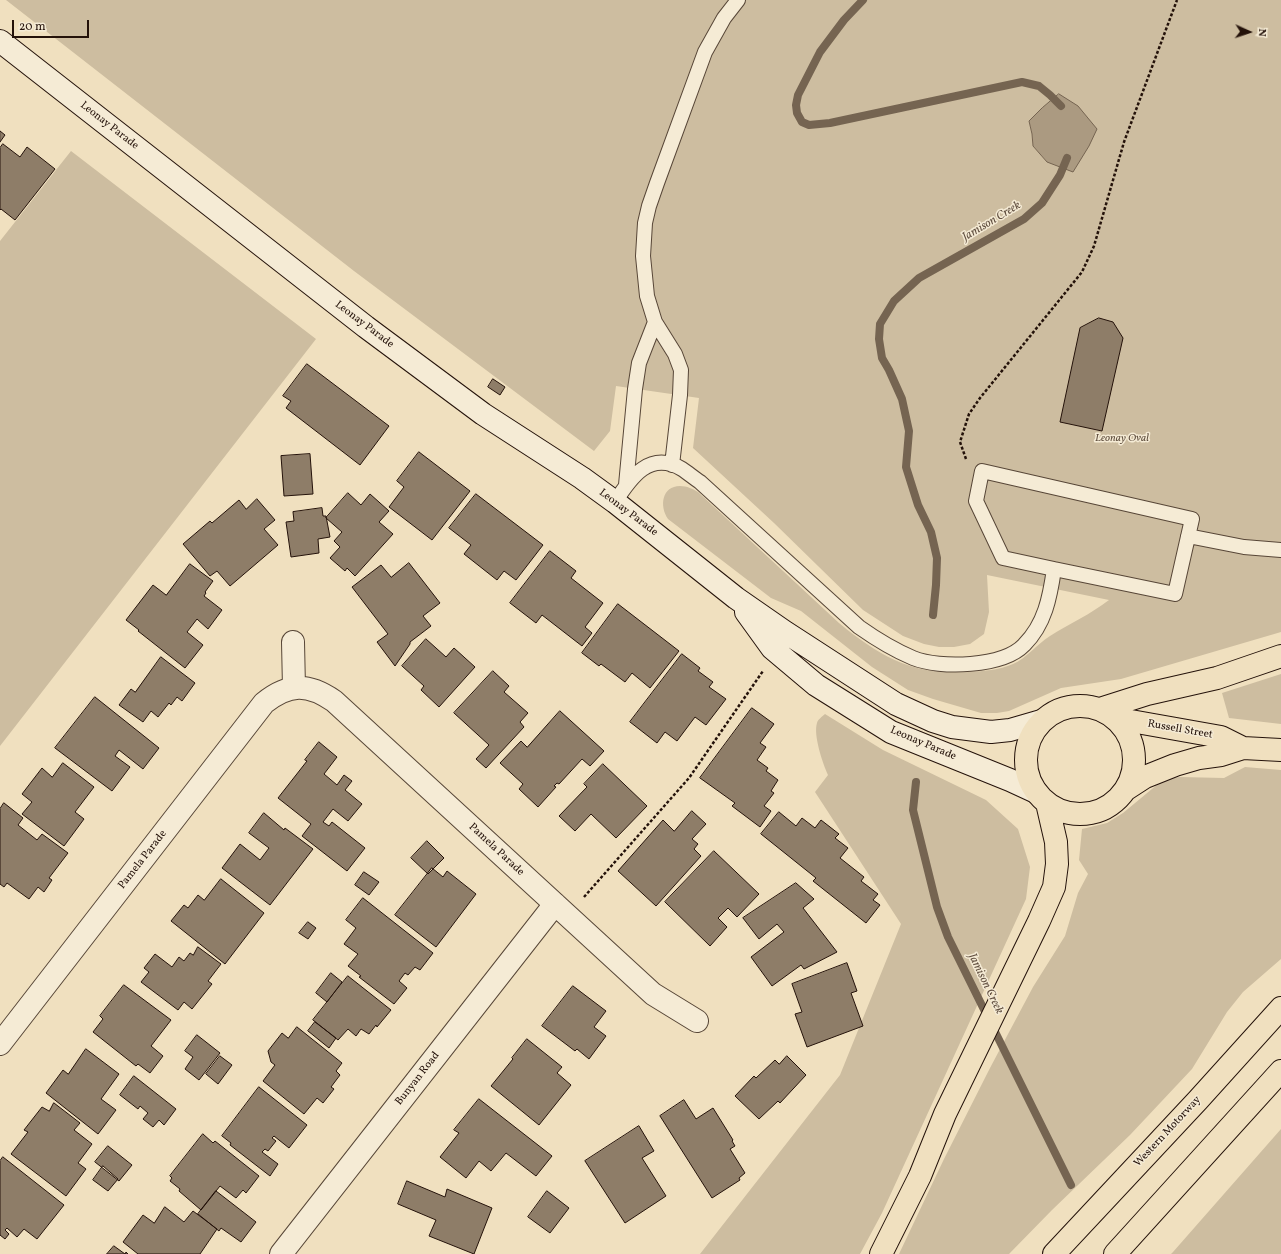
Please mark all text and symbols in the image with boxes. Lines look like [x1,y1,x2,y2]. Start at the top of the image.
scale bar [14,12,91,38]
north arrow [1229,12,1269,52]
text: 20 m [19,19,46,35]
text: N [1254,28,1269,37]
street label: Leonay Parade [77,99,141,153]
water label: Jamison Creek [960,199,1024,245]
street label: Leonay Parade [332,299,396,351]
park label: Leonay Oval [1095,432,1149,446]
street label: Leonay Parade [596,487,660,539]
street label: Russell Street [1146,718,1214,742]
street label: Leonay Parade [888,724,958,764]
street label: Pamela Parade [465,821,527,879]
street label: Pamela Parade [116,828,170,892]
water label: Jamison Creek [964,951,1006,1017]
street label: Bunyan Road [393,1050,443,1108]
street label: Western Motorway [1132,1094,1204,1170]

